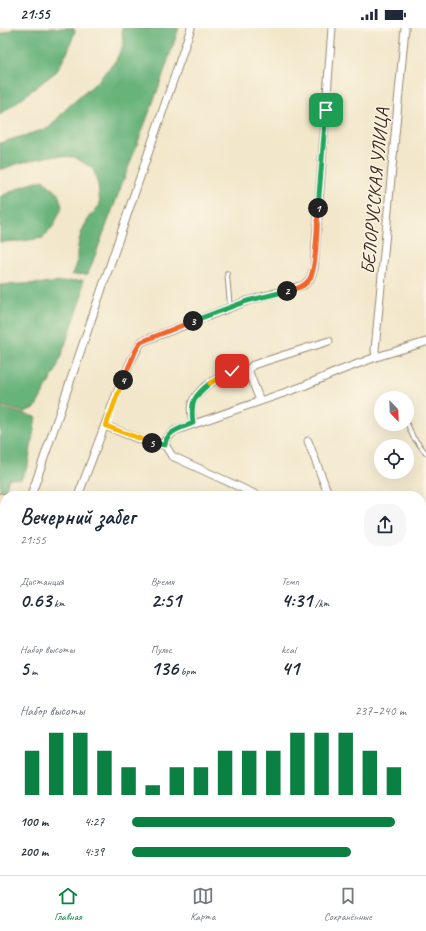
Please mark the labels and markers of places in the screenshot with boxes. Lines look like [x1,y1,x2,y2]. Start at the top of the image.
pin [309,93,343,127]
pin: 1 [308,198,328,218]
pin: 2 [277,281,297,301]
pin: 3 [183,311,203,331]
pin [215,354,249,388]
pin: 4 [113,370,133,390]
pin: 5 [142,433,162,453]

